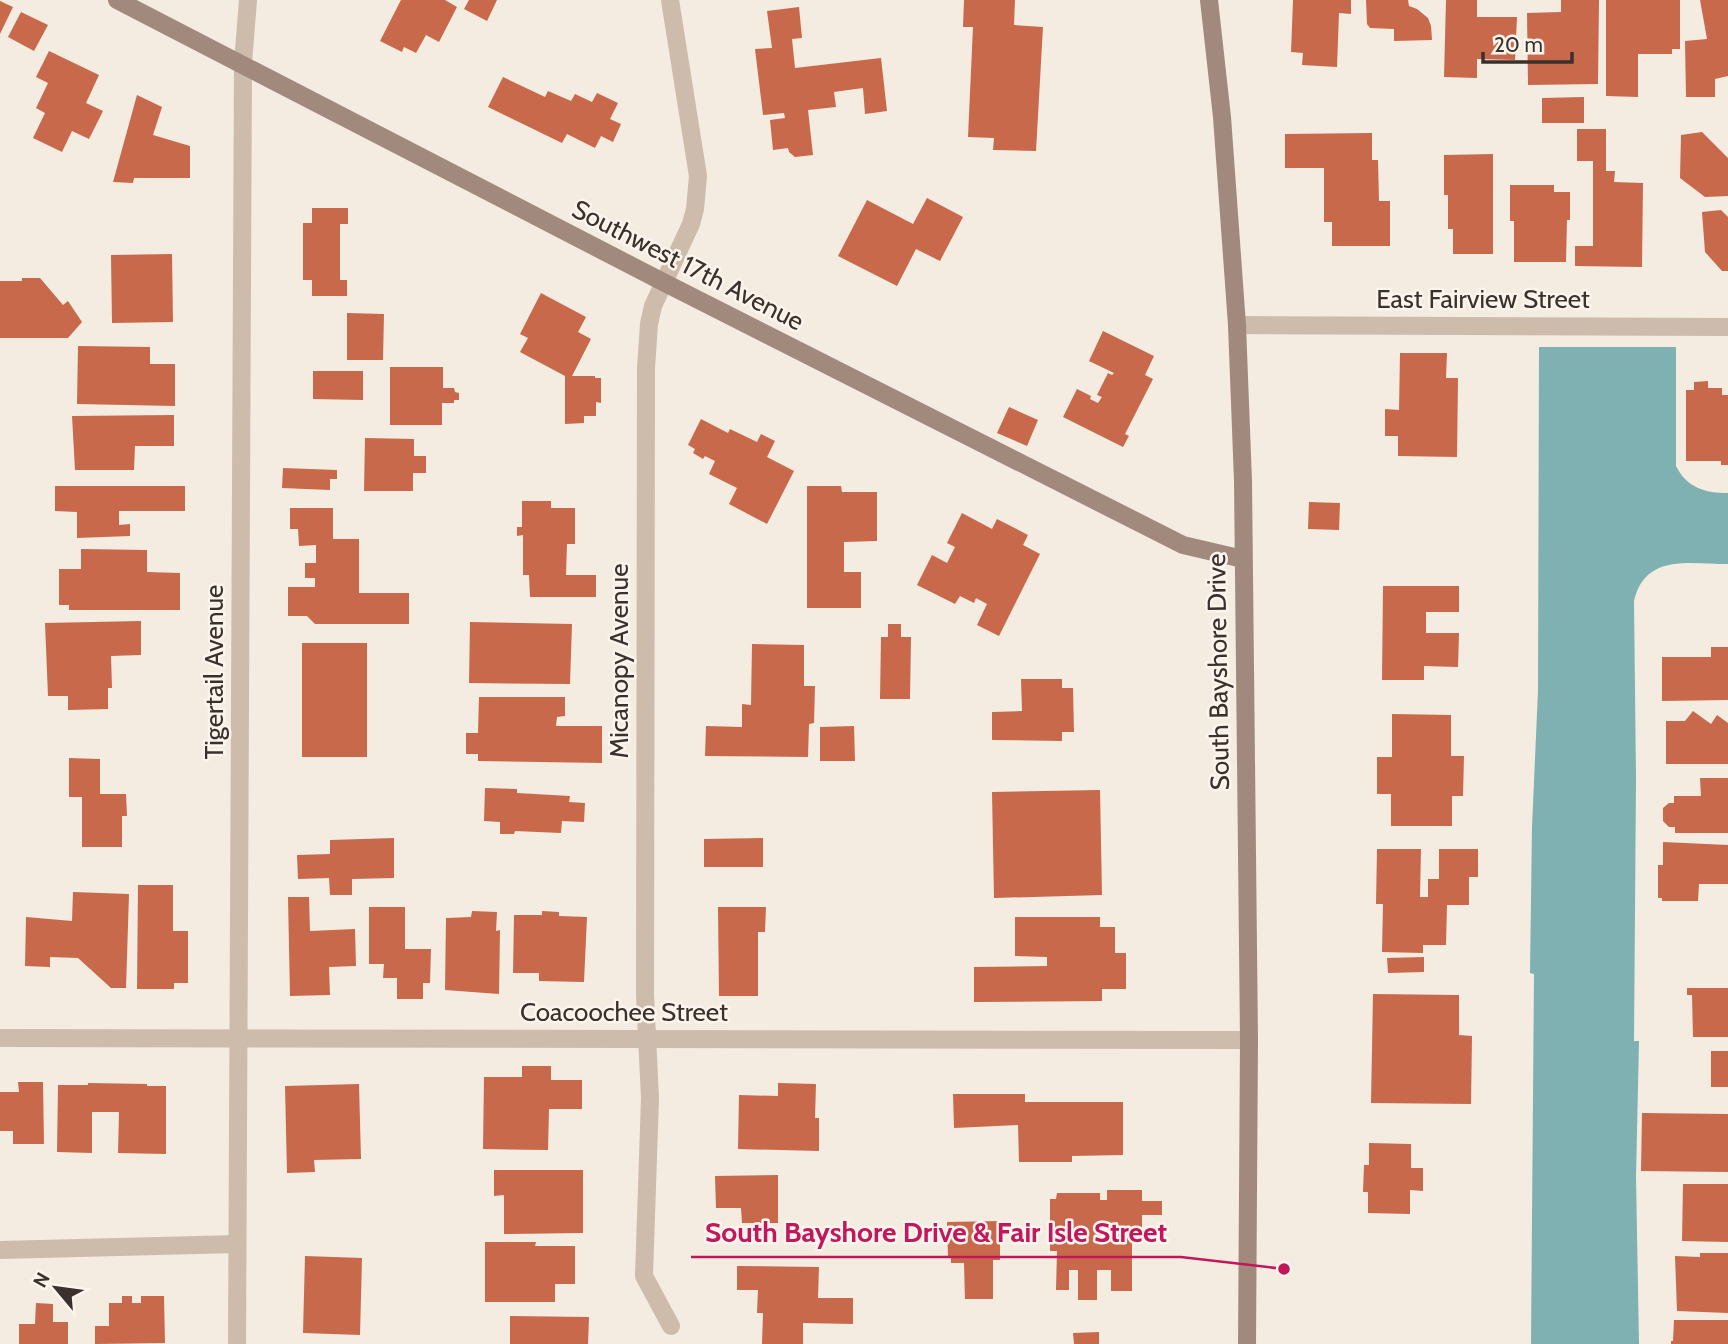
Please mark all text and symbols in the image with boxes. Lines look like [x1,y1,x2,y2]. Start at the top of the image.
scale bar [1483,21,1572,65]
text: 20 m [1494,32,1543,57]
street label: Southwest 17th Avenue [567,193,809,337]
street label: East Fairview Street [1376,283,1590,315]
street label: South Bayshore Drive [1200,553,1236,791]
street label: Micanopy Avenue [603,563,635,759]
street label: Tigertail Avenue [198,585,230,759]
street label: Coacoochee Street [520,996,728,1028]
callout: South Bayshore Drive & Fair Isle Street [691,1208,1181,1257]
text: South Bayshore Drive & Fair Isle Street [705,1215,1167,1249]
north arrow [21,1253,91,1323]
text: N [28,1269,55,1291]

